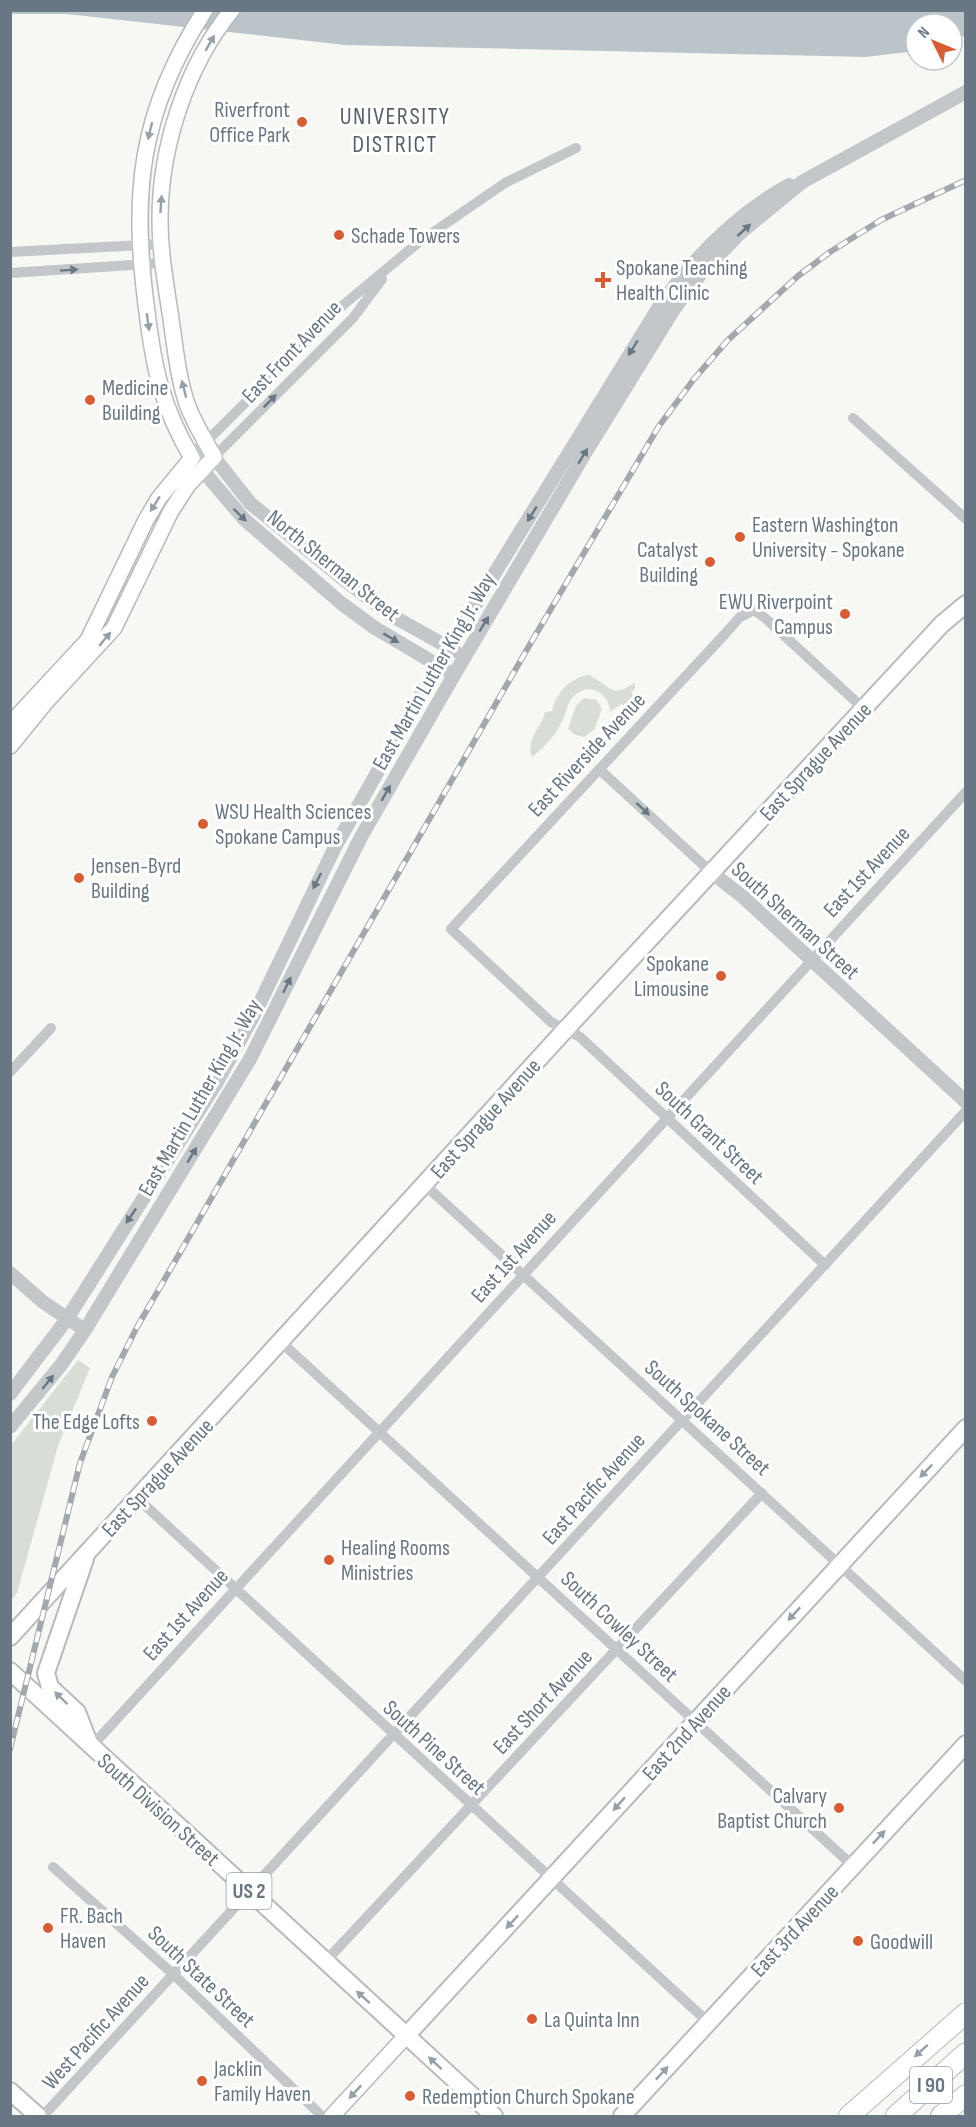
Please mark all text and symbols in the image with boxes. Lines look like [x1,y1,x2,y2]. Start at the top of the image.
north arrow [904,12,964,72]
text: N [914,23,934,42]
one-way arrow [205,34,215,51]
place label: Riverfront Office Park [209,97,291,149]
district label: UNIVERSITY DISTRICT [340,102,450,159]
marker: Riverfront Office Park [295,115,309,129]
one-way arrow [145,122,155,140]
one-way arrow [156,195,166,214]
place label: Schade Towers [351,223,460,250]
one-way arrow [736,224,751,237]
marker: Schade Towers [332,228,346,242]
place label: Spokane Teaching Health Clinic [616,255,748,307]
one-way arrow [59,265,78,274]
marker: Spokane Teaching Health Clinic [594,271,612,289]
street label: East Front Avenue [236,295,348,409]
one-way arrow [143,313,153,332]
one-way arrow [628,340,639,356]
place label: Medicine Building [102,375,168,427]
one-way arrow [178,379,188,398]
marker: Medicine Building [83,393,97,407]
one-way arrow [263,393,277,408]
one-way arrow [578,447,588,464]
one-way arrow [150,496,161,512]
street label: North Sherman Street [261,505,405,628]
one-way arrow [527,506,538,522]
one-way arrow [232,508,247,522]
place label: Eastern Washington University - Spokane [752,512,905,564]
marker: Eastern Washington University - Spokane [733,530,747,544]
place label: Catalyst Building [637,537,698,589]
marker: Catalyst Building [703,555,717,569]
street label: East Martin Luther King Jr. Way [367,568,502,775]
place label: EWU Riverpoint Campus [719,589,833,641]
marker: EWU Riverpoint Campus [838,607,852,621]
one-way arrow [479,615,489,632]
one-way arrow [98,631,111,647]
one-way arrow [383,632,399,643]
street label: East Riverside Avenue [523,687,652,823]
street label: East Sprague Avenue [754,697,878,827]
one-way arrow [381,785,392,801]
place label: WSU Health Sciences Spokane Campus [215,799,371,851]
one-way arrow [635,802,650,815]
marker: WSU Health Sciences Spokane Campus [196,817,210,831]
street label: East 1st Avenue [818,821,916,923]
place label: Jensen-Byrd Building [90,853,181,905]
street label: South Sherman Street [725,856,865,986]
marker: Jensen-Byrd Building [72,871,86,885]
one-way arrow [313,873,322,890]
place label: Spokane Limousine [634,951,709,1003]
marker: Spokane Limousine [714,969,728,983]
one-way arrow [283,976,292,993]
street label: East Martin Luther King Jr. Way [133,994,268,1201]
street label: East Sprague Avenue [425,1053,547,1185]
street label: South Grant Street [649,1076,769,1191]
one-way arrow [186,1147,197,1163]
street label: East 1st Avenue [466,1205,563,1309]
one-way arrow [126,1208,137,1224]
street label: South Spokane Street [638,1355,776,1482]
one-way arrow [41,1374,54,1390]
place label: The Edge Lofts [33,1409,140,1436]
street label: East Sprague Avenue [96,1413,220,1543]
marker: The Edge Lofts [145,1414,159,1428]
street label: East Pacific Avenue [537,1427,651,1551]
one-way arrow [919,1463,933,1478]
place label: Healing Rooms Ministries [341,1535,450,1587]
marker: Healing Rooms Ministries [322,1553,336,1567]
street label: East 1st Avenue [138,1563,235,1667]
street label: South Cowley Street [555,1566,683,1688]
one-way arrow [788,1606,801,1621]
street label: East Short Avenue [488,1644,599,1760]
street label: East 2nd Avenue [637,1679,737,1787]
one-way arrow [54,1691,68,1705]
street label: South Pine Street [377,1695,491,1801]
street label: South Division Street [91,1748,225,1872]
place label: Calvary Baptist Church [717,1783,828,1835]
one-way arrow [613,1797,627,1811]
marker: Calvary Baptist Church [832,1801,846,1815]
one-way arrow [872,1830,885,1845]
road number: US 2 [226,1873,272,1909]
street label: East 3rd Avenue [745,1879,845,1983]
place label: FR. Bach Haven [60,1903,123,1955]
one-way arrow [505,1914,519,1929]
street label: South State Street [142,1920,261,2034]
marker: FR. Bach Haven [41,1921,55,1935]
place label: Goodwill [870,1929,933,1956]
marker: Goodwill [851,1934,865,1948]
street label: West Pacific Avenue [37,1968,155,2096]
one-way arrow [356,1990,371,2004]
place label: La Quinta Inn [544,2007,640,2034]
marker: La Quinta Inn [525,2012,539,2026]
one-way arrow [914,2044,929,2057]
place label: Jacklin Family Haven [213,2056,311,2108]
one-way arrow [428,2056,443,2070]
one-way arrow [654,2067,668,2081]
road number: I 90 [910,2067,952,2103]
marker: Jacklin Family Haven [195,2074,209,2088]
one-way arrow [349,2084,362,2099]
place label: Redemption Church Spokane [422,2084,635,2111]
marker: Redemption Church Spokane [403,2089,417,2103]

